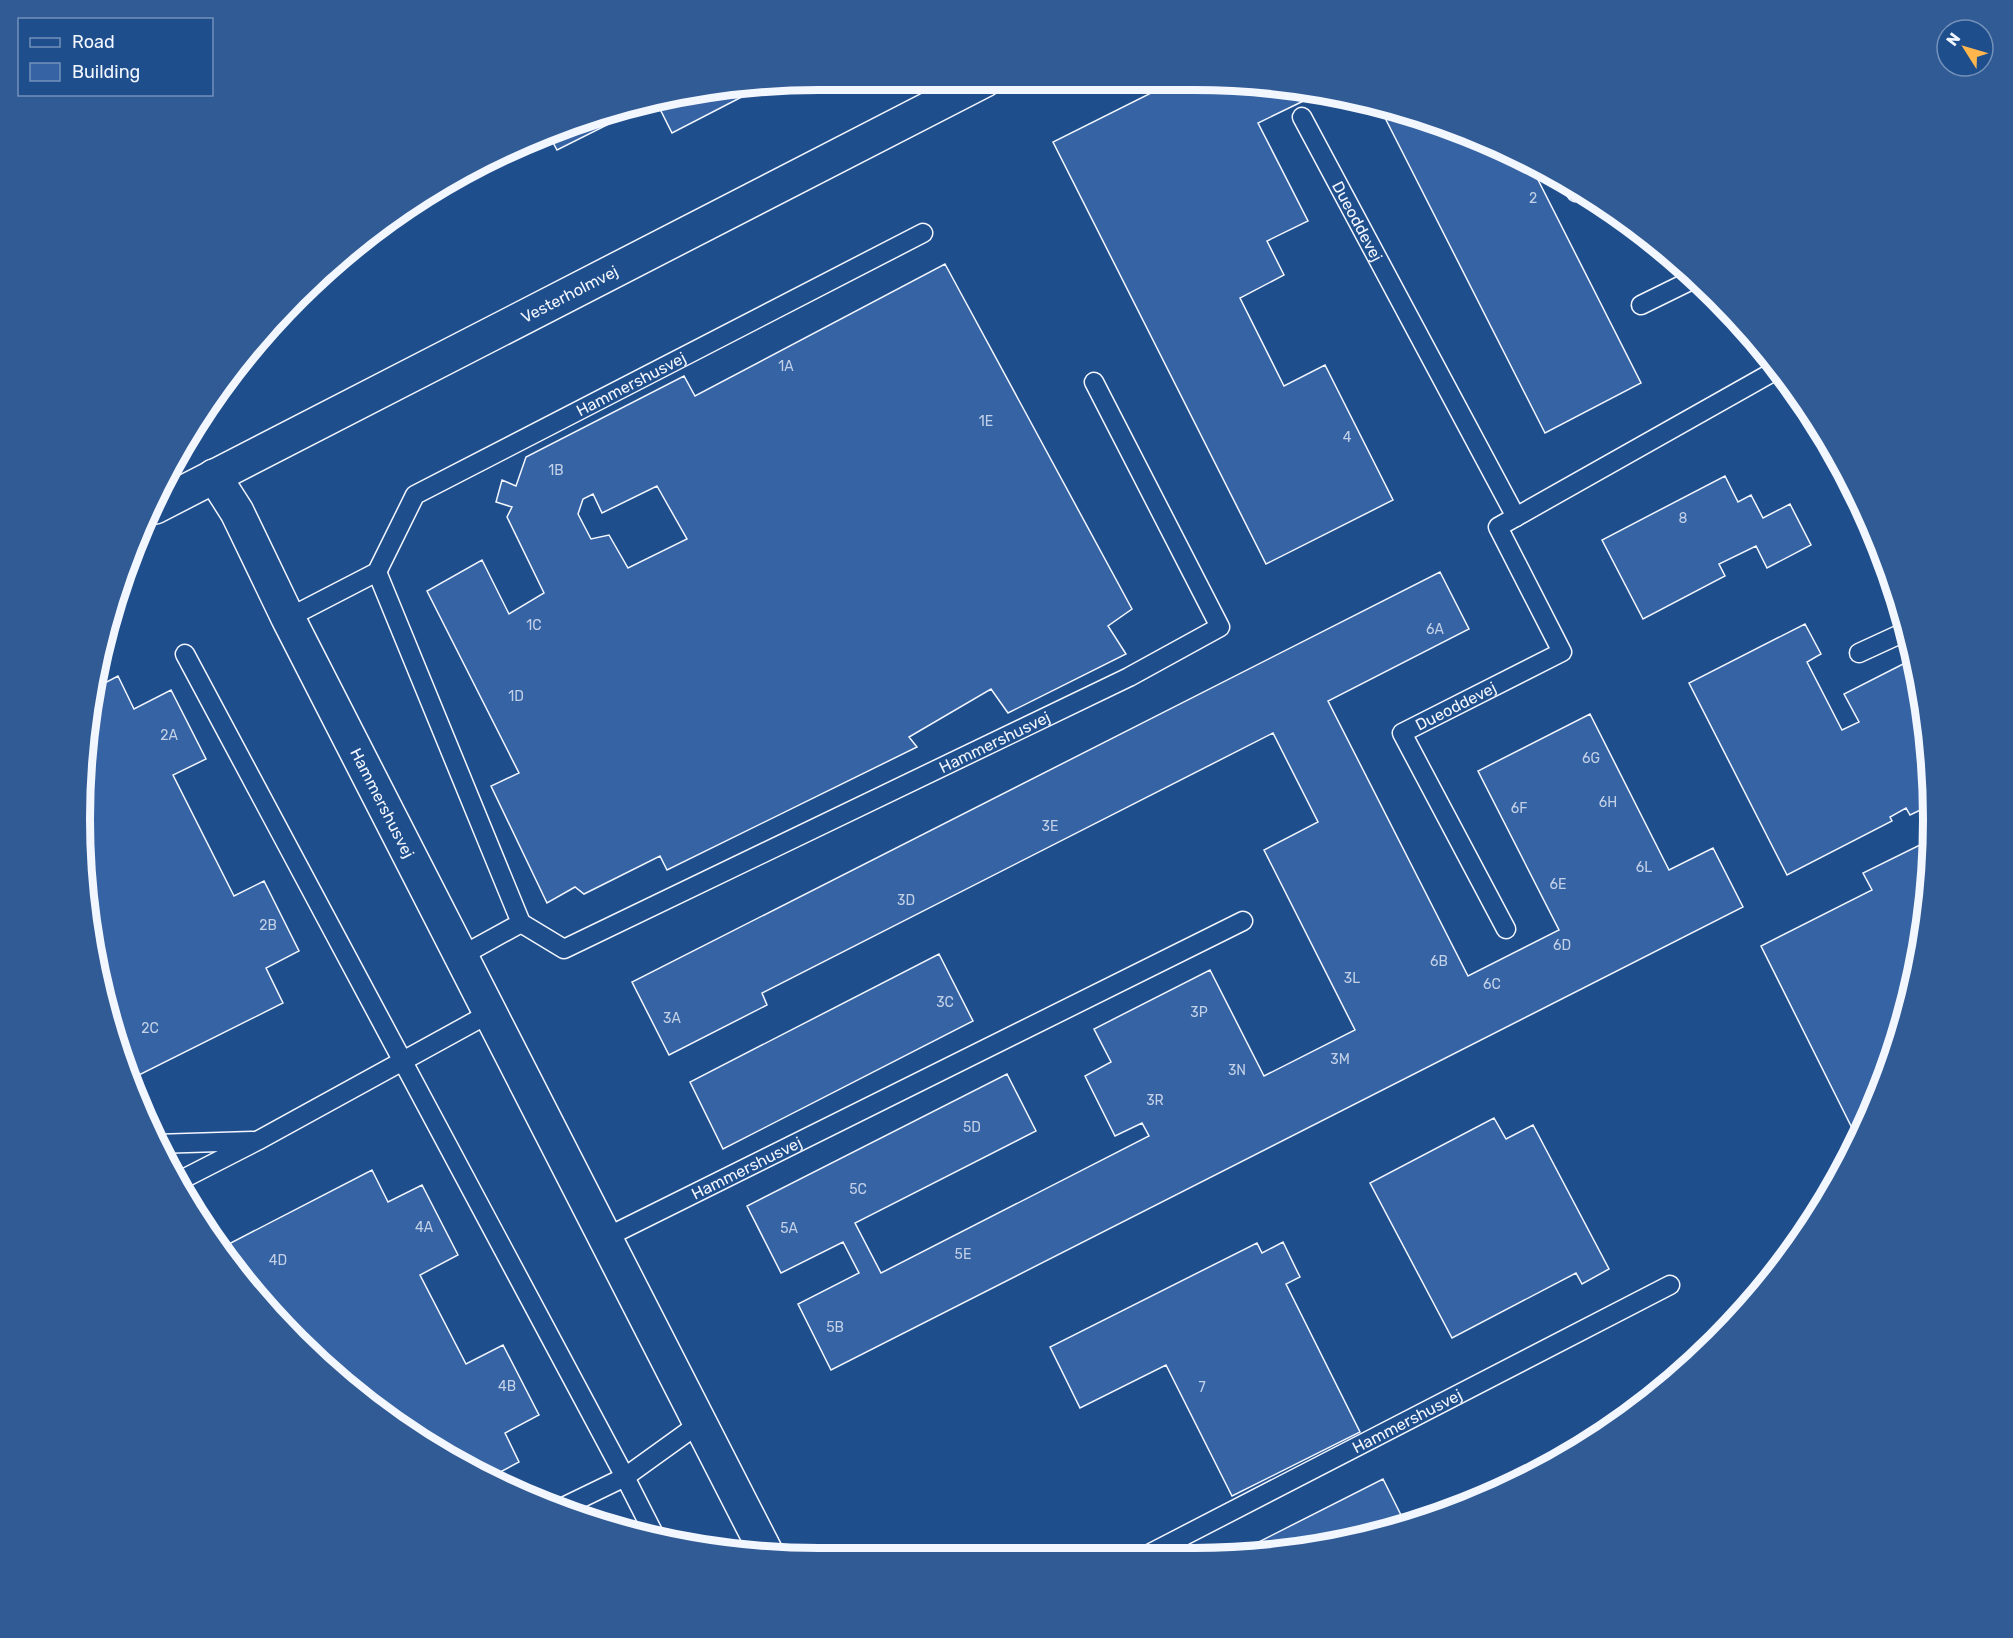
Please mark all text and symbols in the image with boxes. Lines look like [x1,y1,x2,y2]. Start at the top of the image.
legend [18,18,213,96]
north arrow [1935,18,1995,78]
text: N [1942,29,1964,50]
text: Road [72,31,115,53]
text: Building [72,61,140,83]
street label: Dueoddevej [1328,178,1386,265]
house number: 2 [1529,190,1537,207]
street label: Vesterholmvej [518,261,621,327]
street label: Hammershusvej [573,348,689,420]
house number: 1A [778,358,794,375]
house number: 1E [979,413,993,430]
house number: 4 [1343,429,1352,446]
house number: 1B [548,462,564,479]
house number: 8 [1679,510,1688,527]
house number: 1C [526,617,542,634]
house number: 6A [1426,621,1445,638]
street label: Dueoddevej [1412,678,1499,735]
house number: 1D [508,688,524,705]
street label: Hammershusvej [936,707,1053,777]
house number: 2A [160,727,178,744]
street label: Hammershusvej [346,745,418,861]
house number: 6G [1582,750,1600,767]
house number: 6H [1599,794,1617,811]
house number: 6F [1511,800,1527,817]
house number: 3E [1042,818,1058,835]
house number: 6L [1636,859,1652,876]
house number: 6E [1550,876,1566,893]
house number: 3D [897,892,915,909]
house number: 2B [259,917,277,934]
house number: 6D [1553,937,1571,954]
house number: 6B [1430,953,1448,970]
house number: 3L [1344,970,1360,987]
house number: 6C [1483,976,1501,993]
house number: 3C [936,994,954,1011]
house number: 3P [1190,1004,1208,1021]
house number: 3A [663,1010,682,1027]
house number: 2C [141,1020,159,1037]
house number: 3M [1330,1051,1350,1068]
house number: 3N [1228,1062,1246,1079]
house number: 3R [1146,1092,1164,1109]
house number: 5D [963,1119,981,1136]
street label: Hammershusvej [688,1133,805,1204]
house number: 5C [849,1181,867,1198]
house number: 4A [415,1219,434,1236]
house number: 5A [780,1220,798,1237]
house number: 5E [955,1246,971,1263]
house number: 4D [269,1252,287,1269]
house number: 5B [826,1319,844,1336]
house number: 4B [498,1378,516,1395]
house number: 7 [1198,1379,1206,1396]
street label: Hammershusvej [1349,1385,1465,1457]

